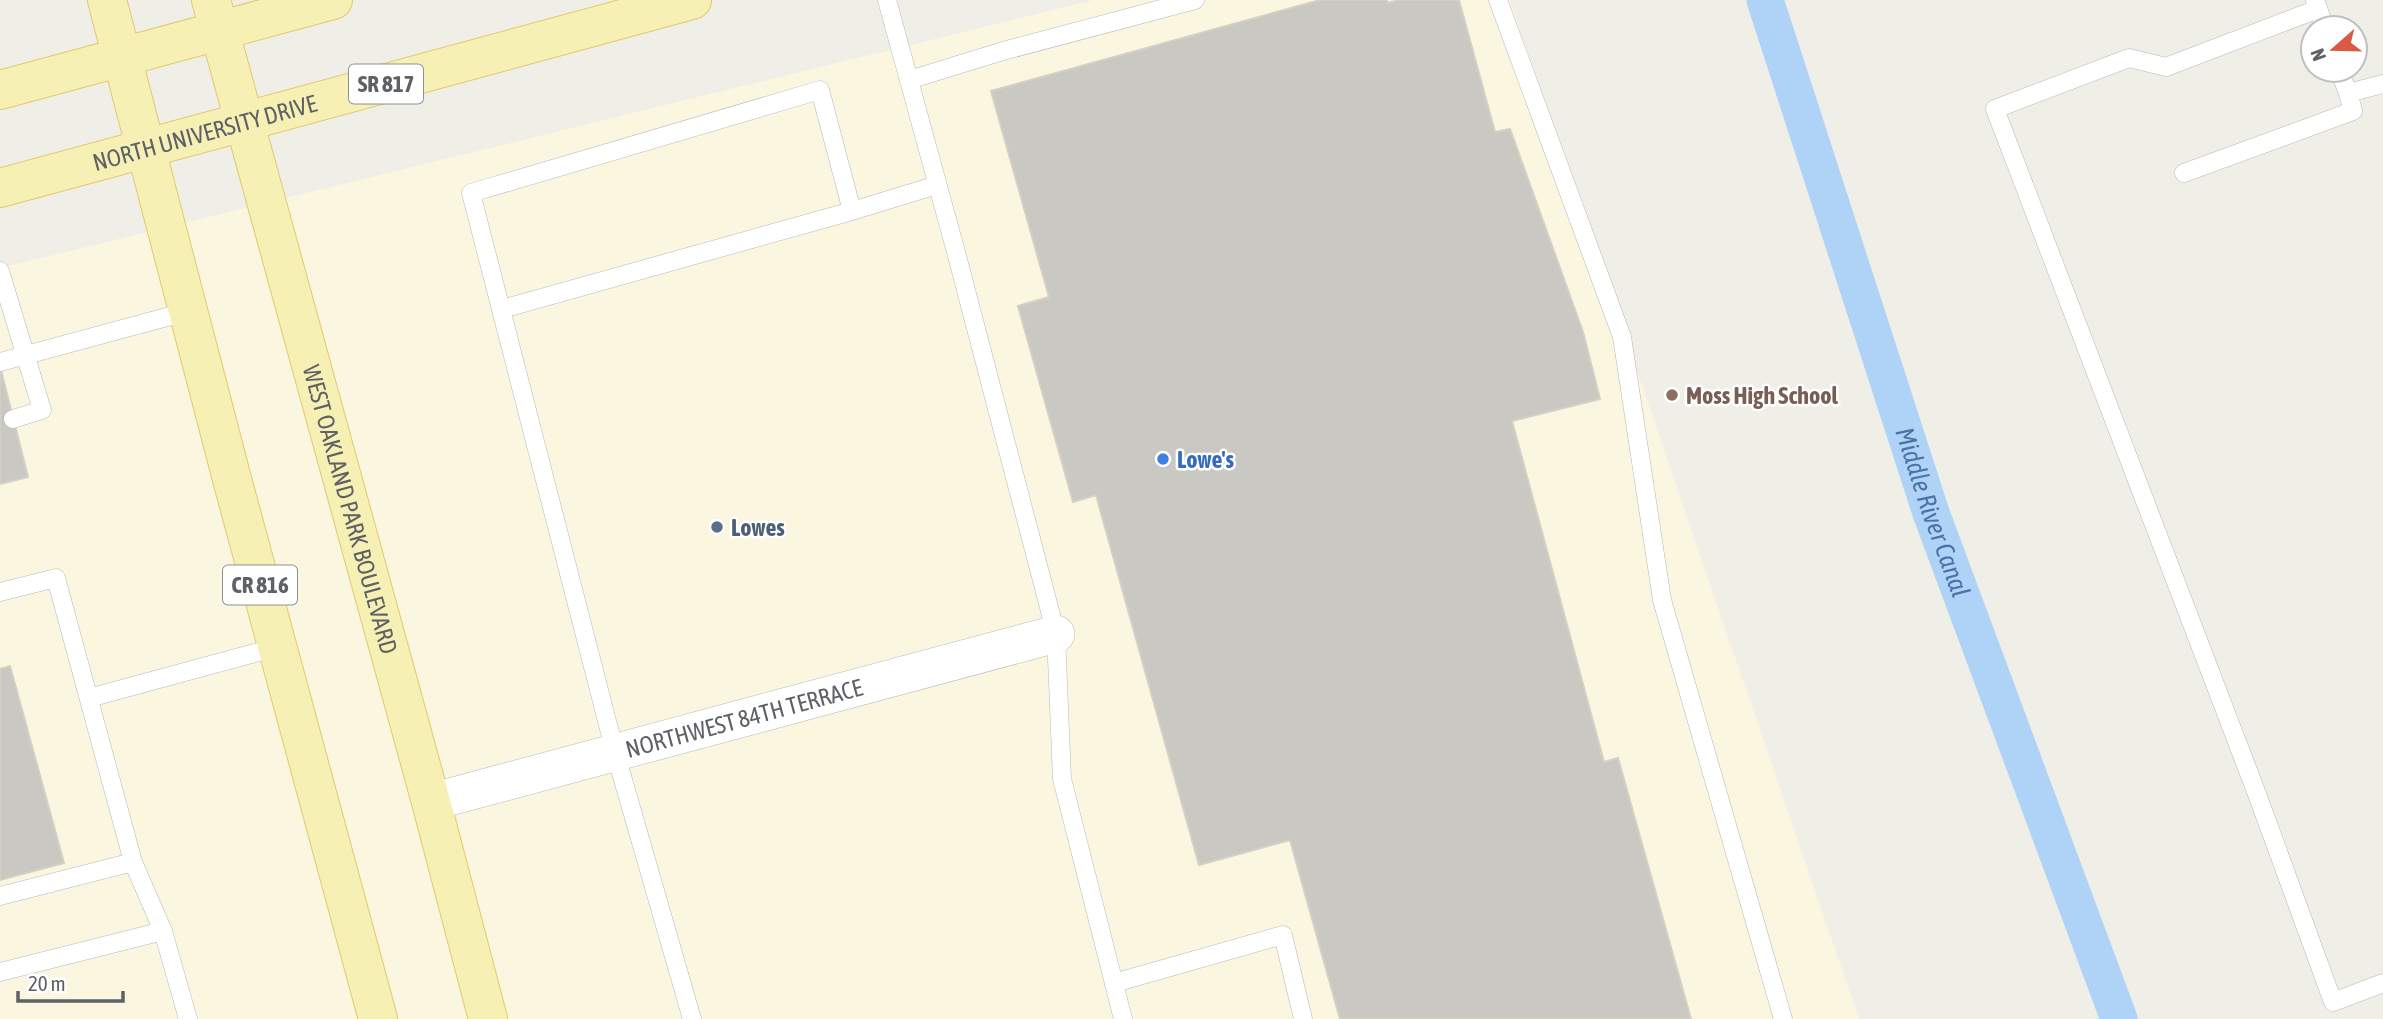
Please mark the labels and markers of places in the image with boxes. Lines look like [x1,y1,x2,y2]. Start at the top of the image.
place label: Moss High School [1686,382,1838,409]
marker: Moss High School [1664,387,1680,403]
place label: Lowe's [1177,446,1235,473]
marker: Lowe's [1155,451,1171,467]
place label: Lowes [731,514,785,541]
marker: Lowes [709,519,725,535]

